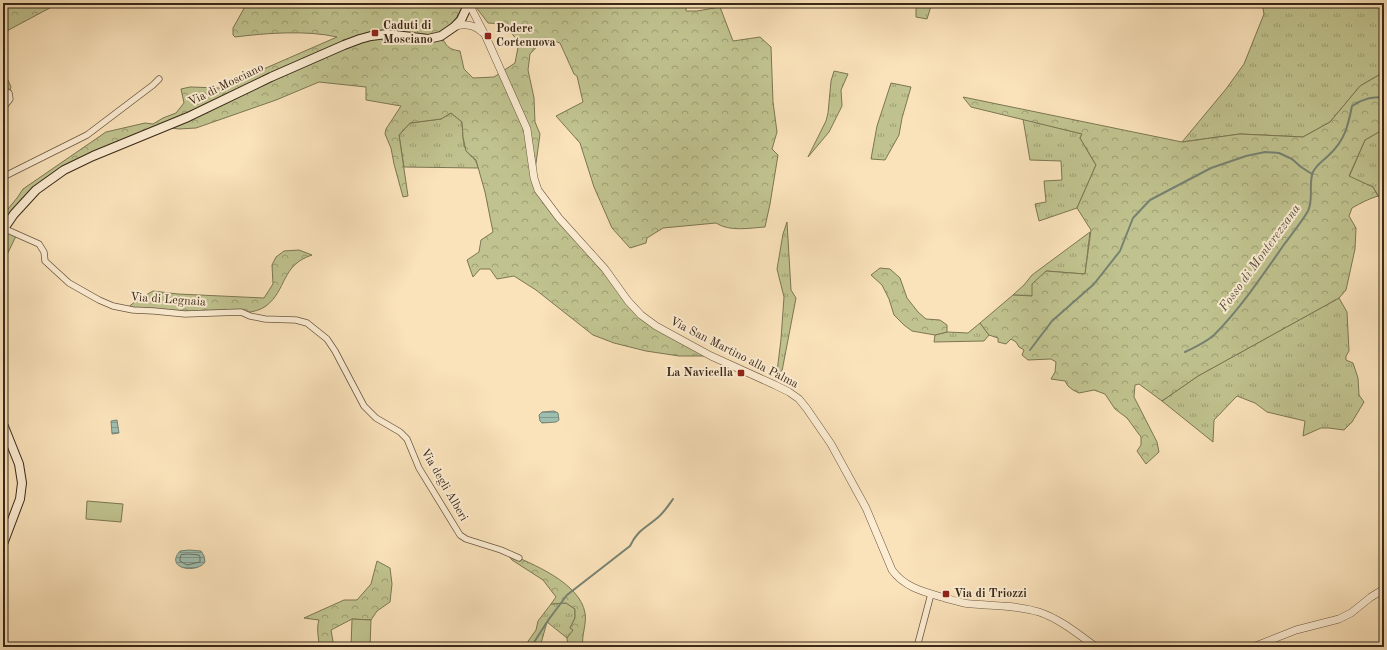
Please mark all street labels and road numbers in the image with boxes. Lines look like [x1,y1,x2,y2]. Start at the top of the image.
street label: Via di Mosciano [186,62,266,108]
street label: Via di Legnaia [130,291,206,309]
street label: Via San Martino alla Palma [668,315,800,391]
street label: Via degli Alberi [418,447,470,523]

